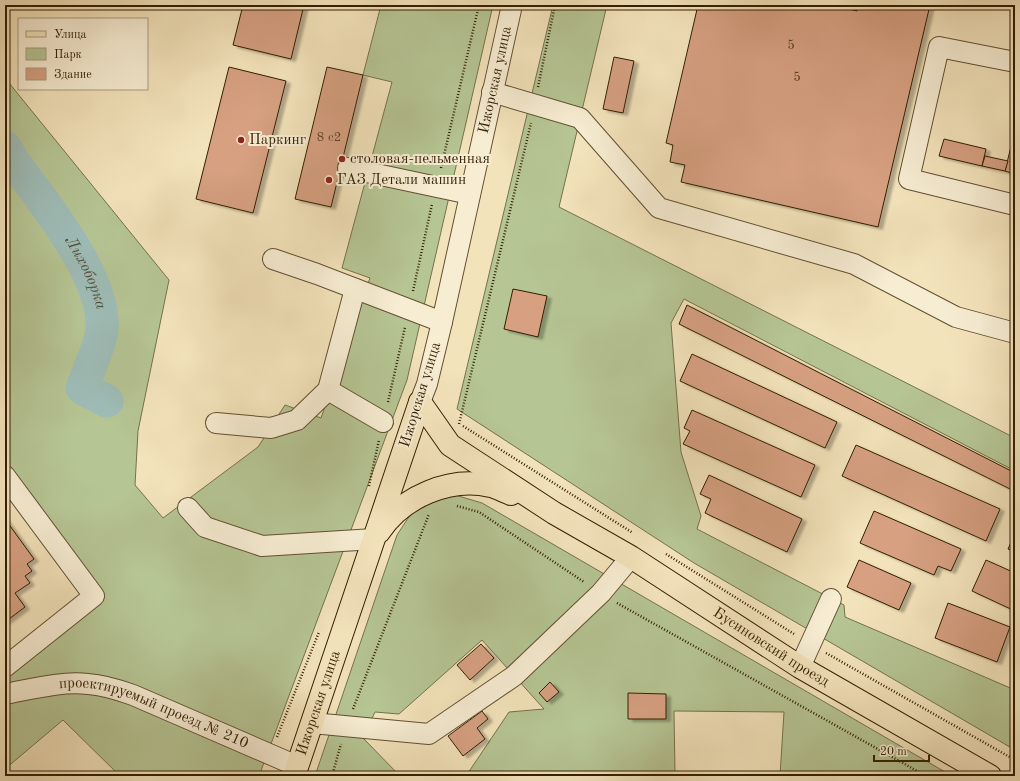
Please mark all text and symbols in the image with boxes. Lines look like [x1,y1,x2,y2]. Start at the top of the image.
legend [18,18,148,90]
street label: Ижорская улица [476,24,515,135]
text: Улица [54,29,87,41]
house number: 5 [787,39,795,52]
text: Парк [54,49,82,61]
text: Здание [54,69,92,81]
house number: 5 [793,71,801,84]
house number: 8 с2 [317,131,341,144]
place label: Паркинг [249,133,306,148]
marker: Паркинг [236,135,246,145]
place label: столовая-пельменная [350,152,490,167]
marker: столовая-пельменная [337,154,347,164]
place label: ГАЗ Детали машин [337,173,466,188]
marker: ГАЗ Детали машин [324,175,334,185]
water label: Лихоборка [61,234,109,311]
street label: Ижорская улица [398,340,444,449]
street label: Бусиновский проезд [710,605,832,690]
street label: Ижорская улица [294,648,343,757]
street label: проектируемый проезд № 210 [58,676,250,751]
scale bar [874,737,929,763]
text: 20 m [880,746,907,758]

